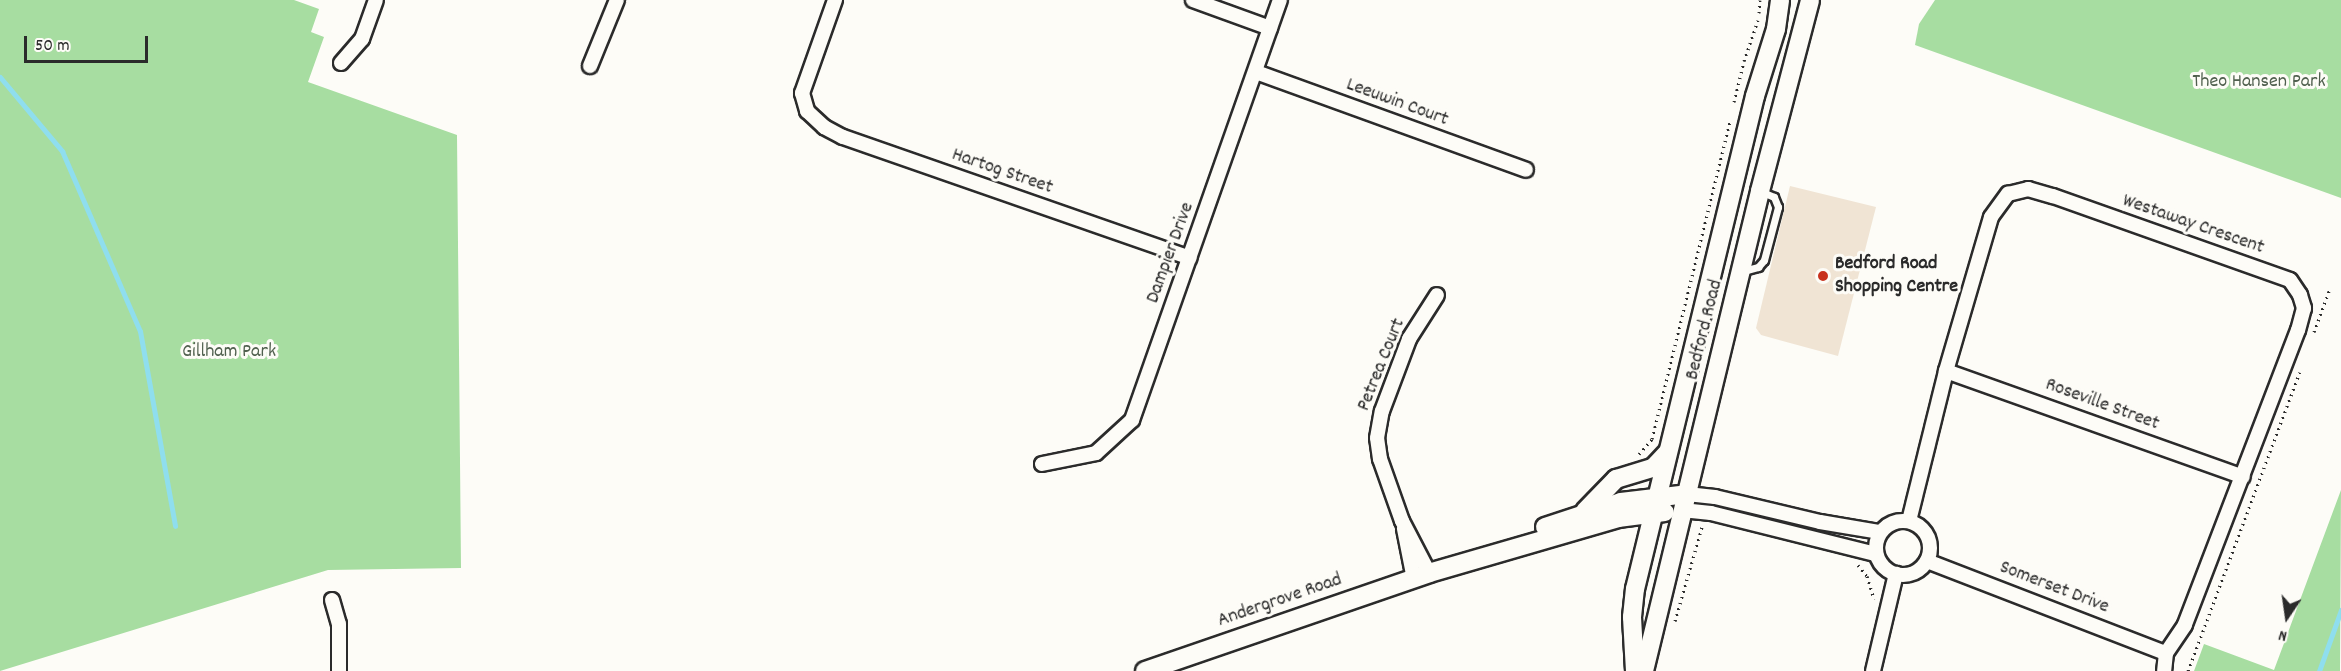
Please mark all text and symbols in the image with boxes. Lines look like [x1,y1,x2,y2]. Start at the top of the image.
scale bar [27,24,152,62]
text: 50 m [35,34,70,59]
park label: Theo Hansen Park [2192,70,2326,94]
street label: Leeuwin Court [1343,73,1451,133]
street label: Hartog Street [948,144,1056,200]
street label: Westaway Crescent [2119,189,2267,261]
street label: Dampier Drive [1142,199,1200,307]
place label: Bedford Road Shopping Centre [1835,252,1958,299]
marker: Bedford Road Shopping Centre [1816,269,1830,283]
street label: Bedford Road [1681,277,1729,383]
street label: Petrea Court [1353,315,1411,415]
park label: Gillham Park [182,340,276,364]
street label: Roseville Street [2042,373,2162,437]
street label: Somerset Drive [1996,556,2112,620]
street label: Andergrove Road [1215,568,1345,634]
north arrow [2257,587,2317,647]
text: N [2276,623,2289,647]

